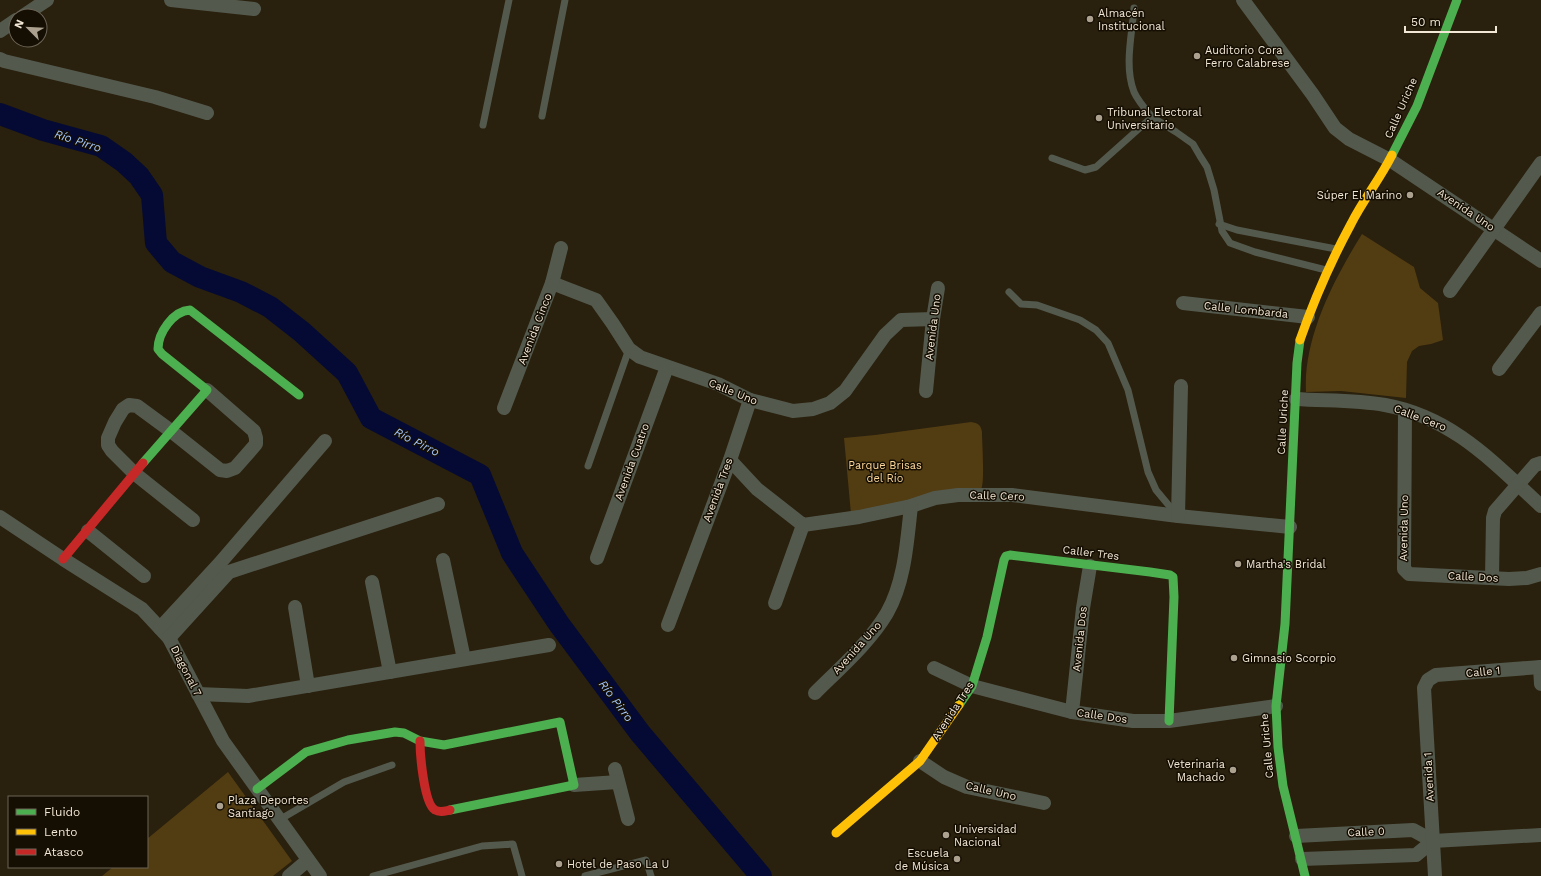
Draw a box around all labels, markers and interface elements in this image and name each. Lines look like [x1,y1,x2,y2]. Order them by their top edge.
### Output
place label: Almacén Institucional [1098,7,1165,33]
north arrow [8,8,48,48]
scale bar [1405,8,1496,34]
marker: Almacén Institucional [1085,14,1095,24]
text: 50 m [1411,15,1441,29]
text: N [12,18,27,31]
place label: Auditorio Cora Ferro Calabrese [1205,44,1290,70]
marker: Auditorio Cora Ferro Calabrese [1192,51,1202,61]
street label: Calle Uriche [1382,76,1420,140]
place label: Tribunal Electoral Universitario [1107,106,1202,132]
marker: Tribunal Electoral Universitario [1094,113,1104,123]
water label: Río Pirro [53,127,103,155]
street label: Avenida Uno [1435,186,1497,234]
place label: Súper El Marino [1317,189,1402,202]
marker: Súper El Marino [1405,190,1415,200]
street label: Avenida Cinco [515,291,555,367]
street label: Avenida Uno [922,293,944,361]
street label: Calle Lombarda [1203,299,1289,321]
street label: Calle Uno [707,376,759,408]
street label: Calle Uriche [1275,389,1291,455]
street label: Calle Cero [1392,402,1448,434]
street label: Avenida Cuatro [612,422,652,502]
water label: Río Pirro [392,425,442,459]
street label: Avenida Tres [700,456,736,524]
park label: Parque Brisas del Río [848,459,922,485]
street label: Calle Cero [969,489,1025,503]
street label: Avenida Uno [1397,495,1411,561]
street label: Caller Tres [1062,543,1120,563]
place label: Martha's Bridal [1246,558,1327,571]
marker: Martha's Bridal [1233,559,1243,569]
street label: Calle Dos [1447,569,1499,585]
street label: Avenida Dos [1070,605,1090,672]
street label: Avenida Uno [830,619,884,677]
street label: Diagonal 7 [168,644,204,698]
place label: Gimnasio Scorpio [1242,652,1336,665]
marker: Gimnasio Scorpio [1229,653,1239,663]
street label: Calle 1 [1465,664,1501,680]
water label: Río Pirro [596,677,636,725]
street label: Avenida Tres [929,679,977,743]
street label: Calle Dos [1076,706,1128,726]
street label: Calle Uriche [1258,713,1276,779]
street label: Avenida 1 [1421,752,1437,802]
place label: Veterinaria Machado [1167,758,1225,784]
marker: Veterinaria Machado [1228,765,1238,775]
street label: Calle Uno [964,779,1018,803]
place label: Plaza Deportes Santiago [228,794,309,820]
legend [8,796,148,868]
marker: Plaza Deportes Santiago [215,801,225,811]
text: Fluido [44,805,80,819]
place label: Universidad Nacional [954,823,1017,849]
text: Lento [44,825,78,839]
street label: Calle 0 [1347,825,1385,839]
marker: Universidad Nacional [941,830,951,840]
text: Atasco [44,845,84,859]
place label: Escuela de Música [895,847,949,873]
marker: Escuela de Música [952,854,962,864]
place label: Hotel de Paso La U [567,858,669,871]
marker: Hotel de Paso La U [554,859,564,869]

